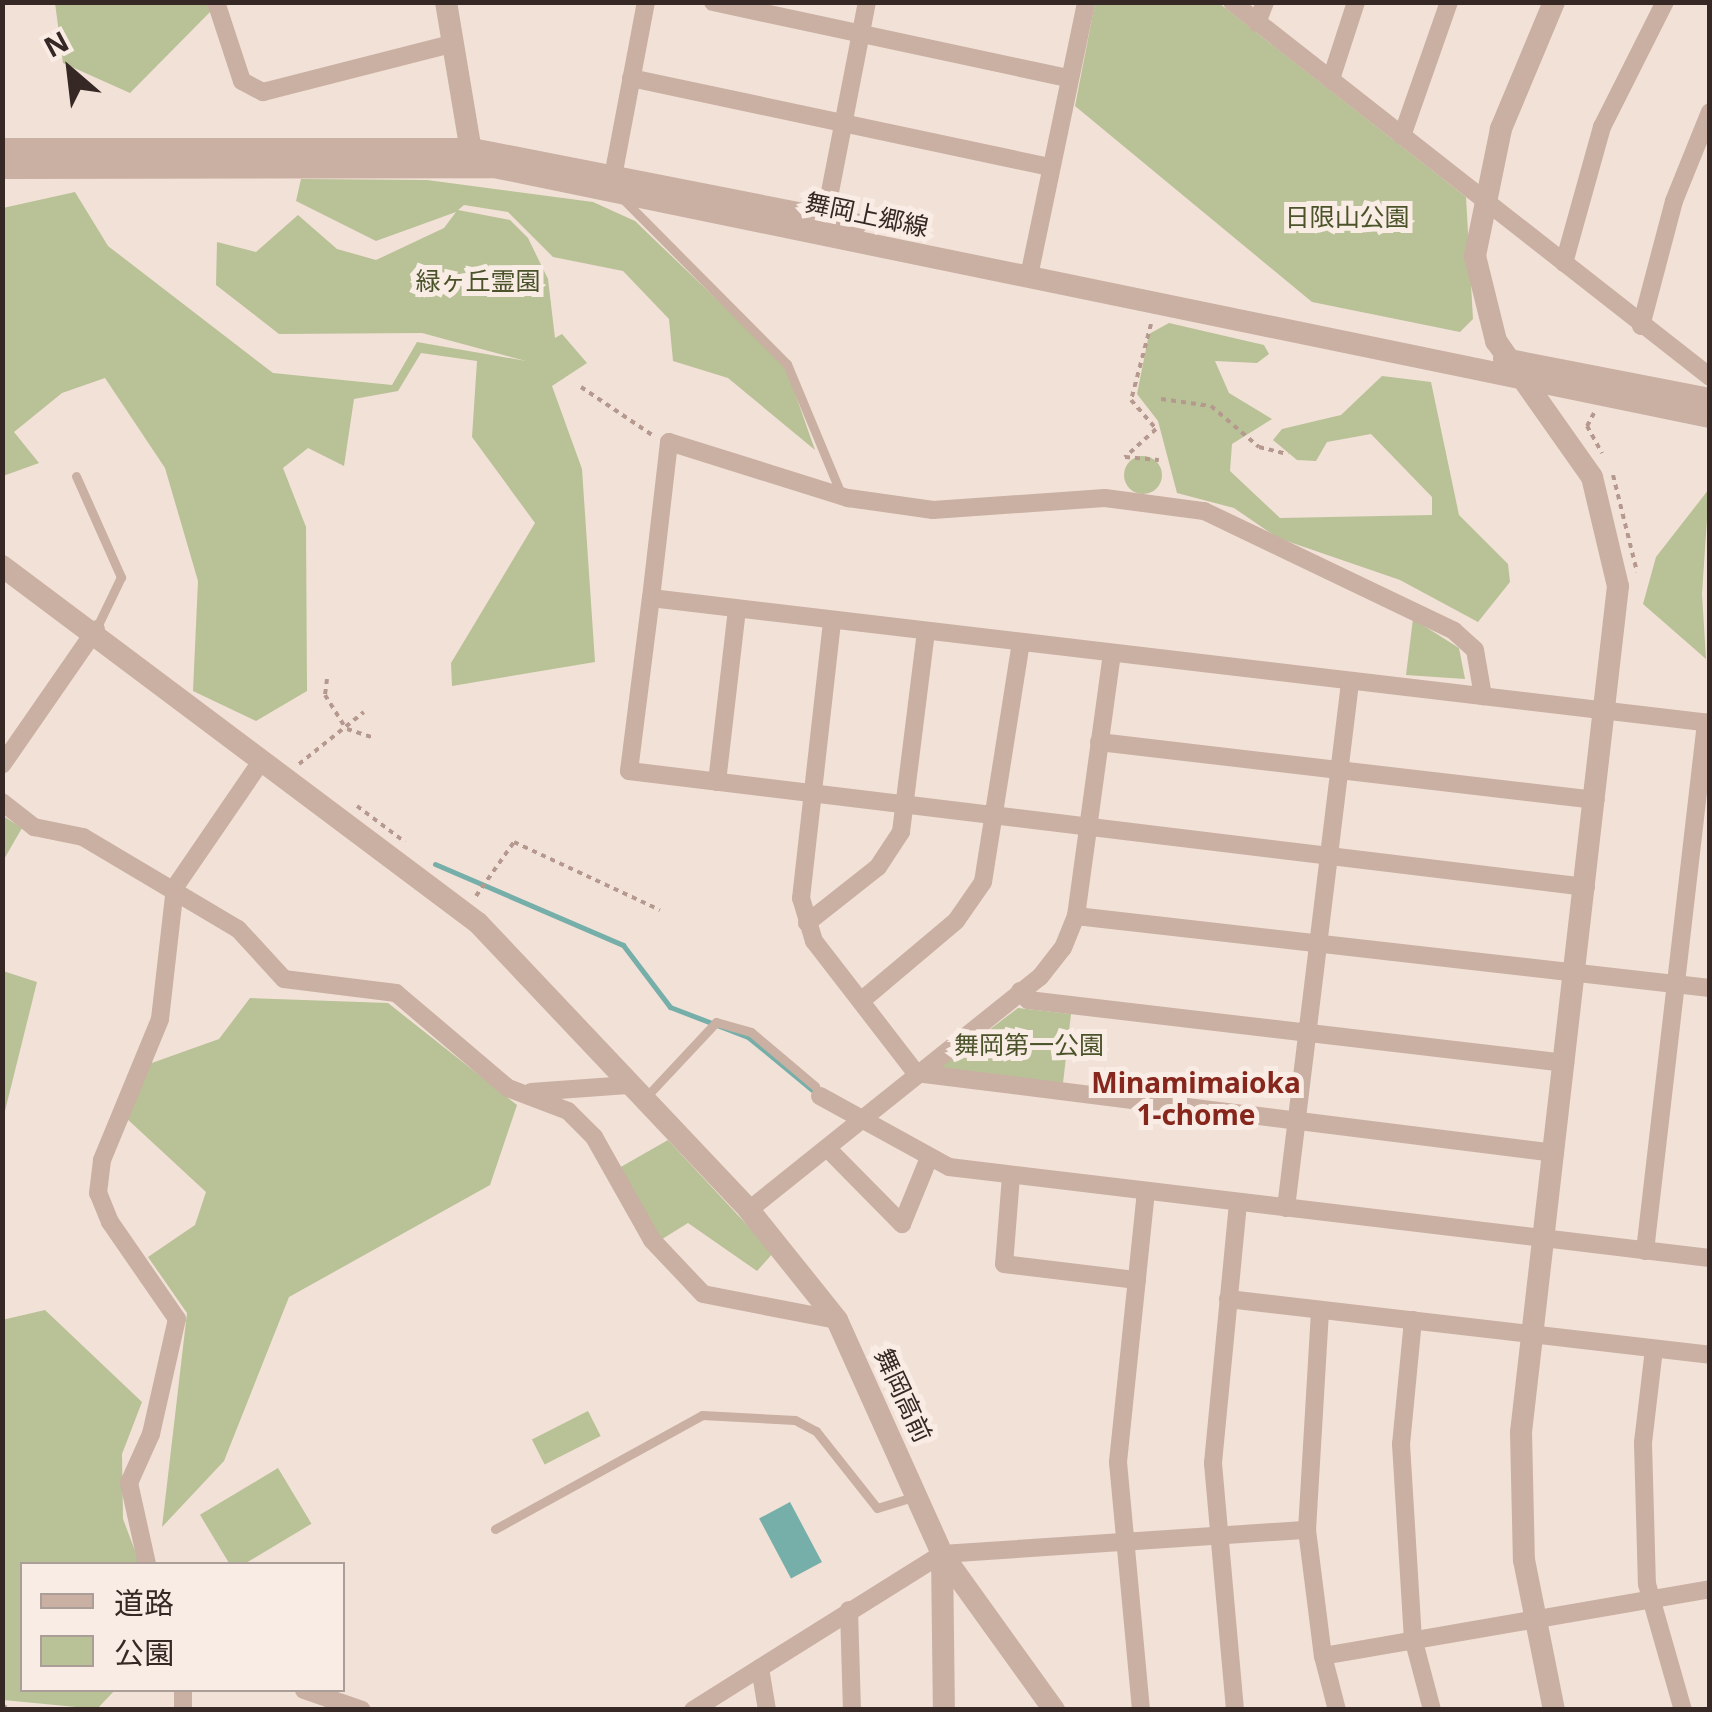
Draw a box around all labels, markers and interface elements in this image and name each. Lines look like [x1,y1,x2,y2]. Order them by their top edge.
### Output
north arrow [20,20,120,120]
text: N [37,21,75,66]
street label: 舞岡上郷線 [803,186,931,242]
park label: 日限山公園 [1285,201,1409,231]
park label: 緑ヶ丘霊園 [416,265,540,295]
park label: 舞岡第一公園 [954,1029,1104,1059]
district label: Minamimaioka 1-chome [1091,1065,1301,1131]
street label: 舞岡高前 [869,1343,939,1447]
legend [20,1562,345,1692]
text: 道路 [114,1582,174,1623]
text: 公園 [114,1632,174,1673]

